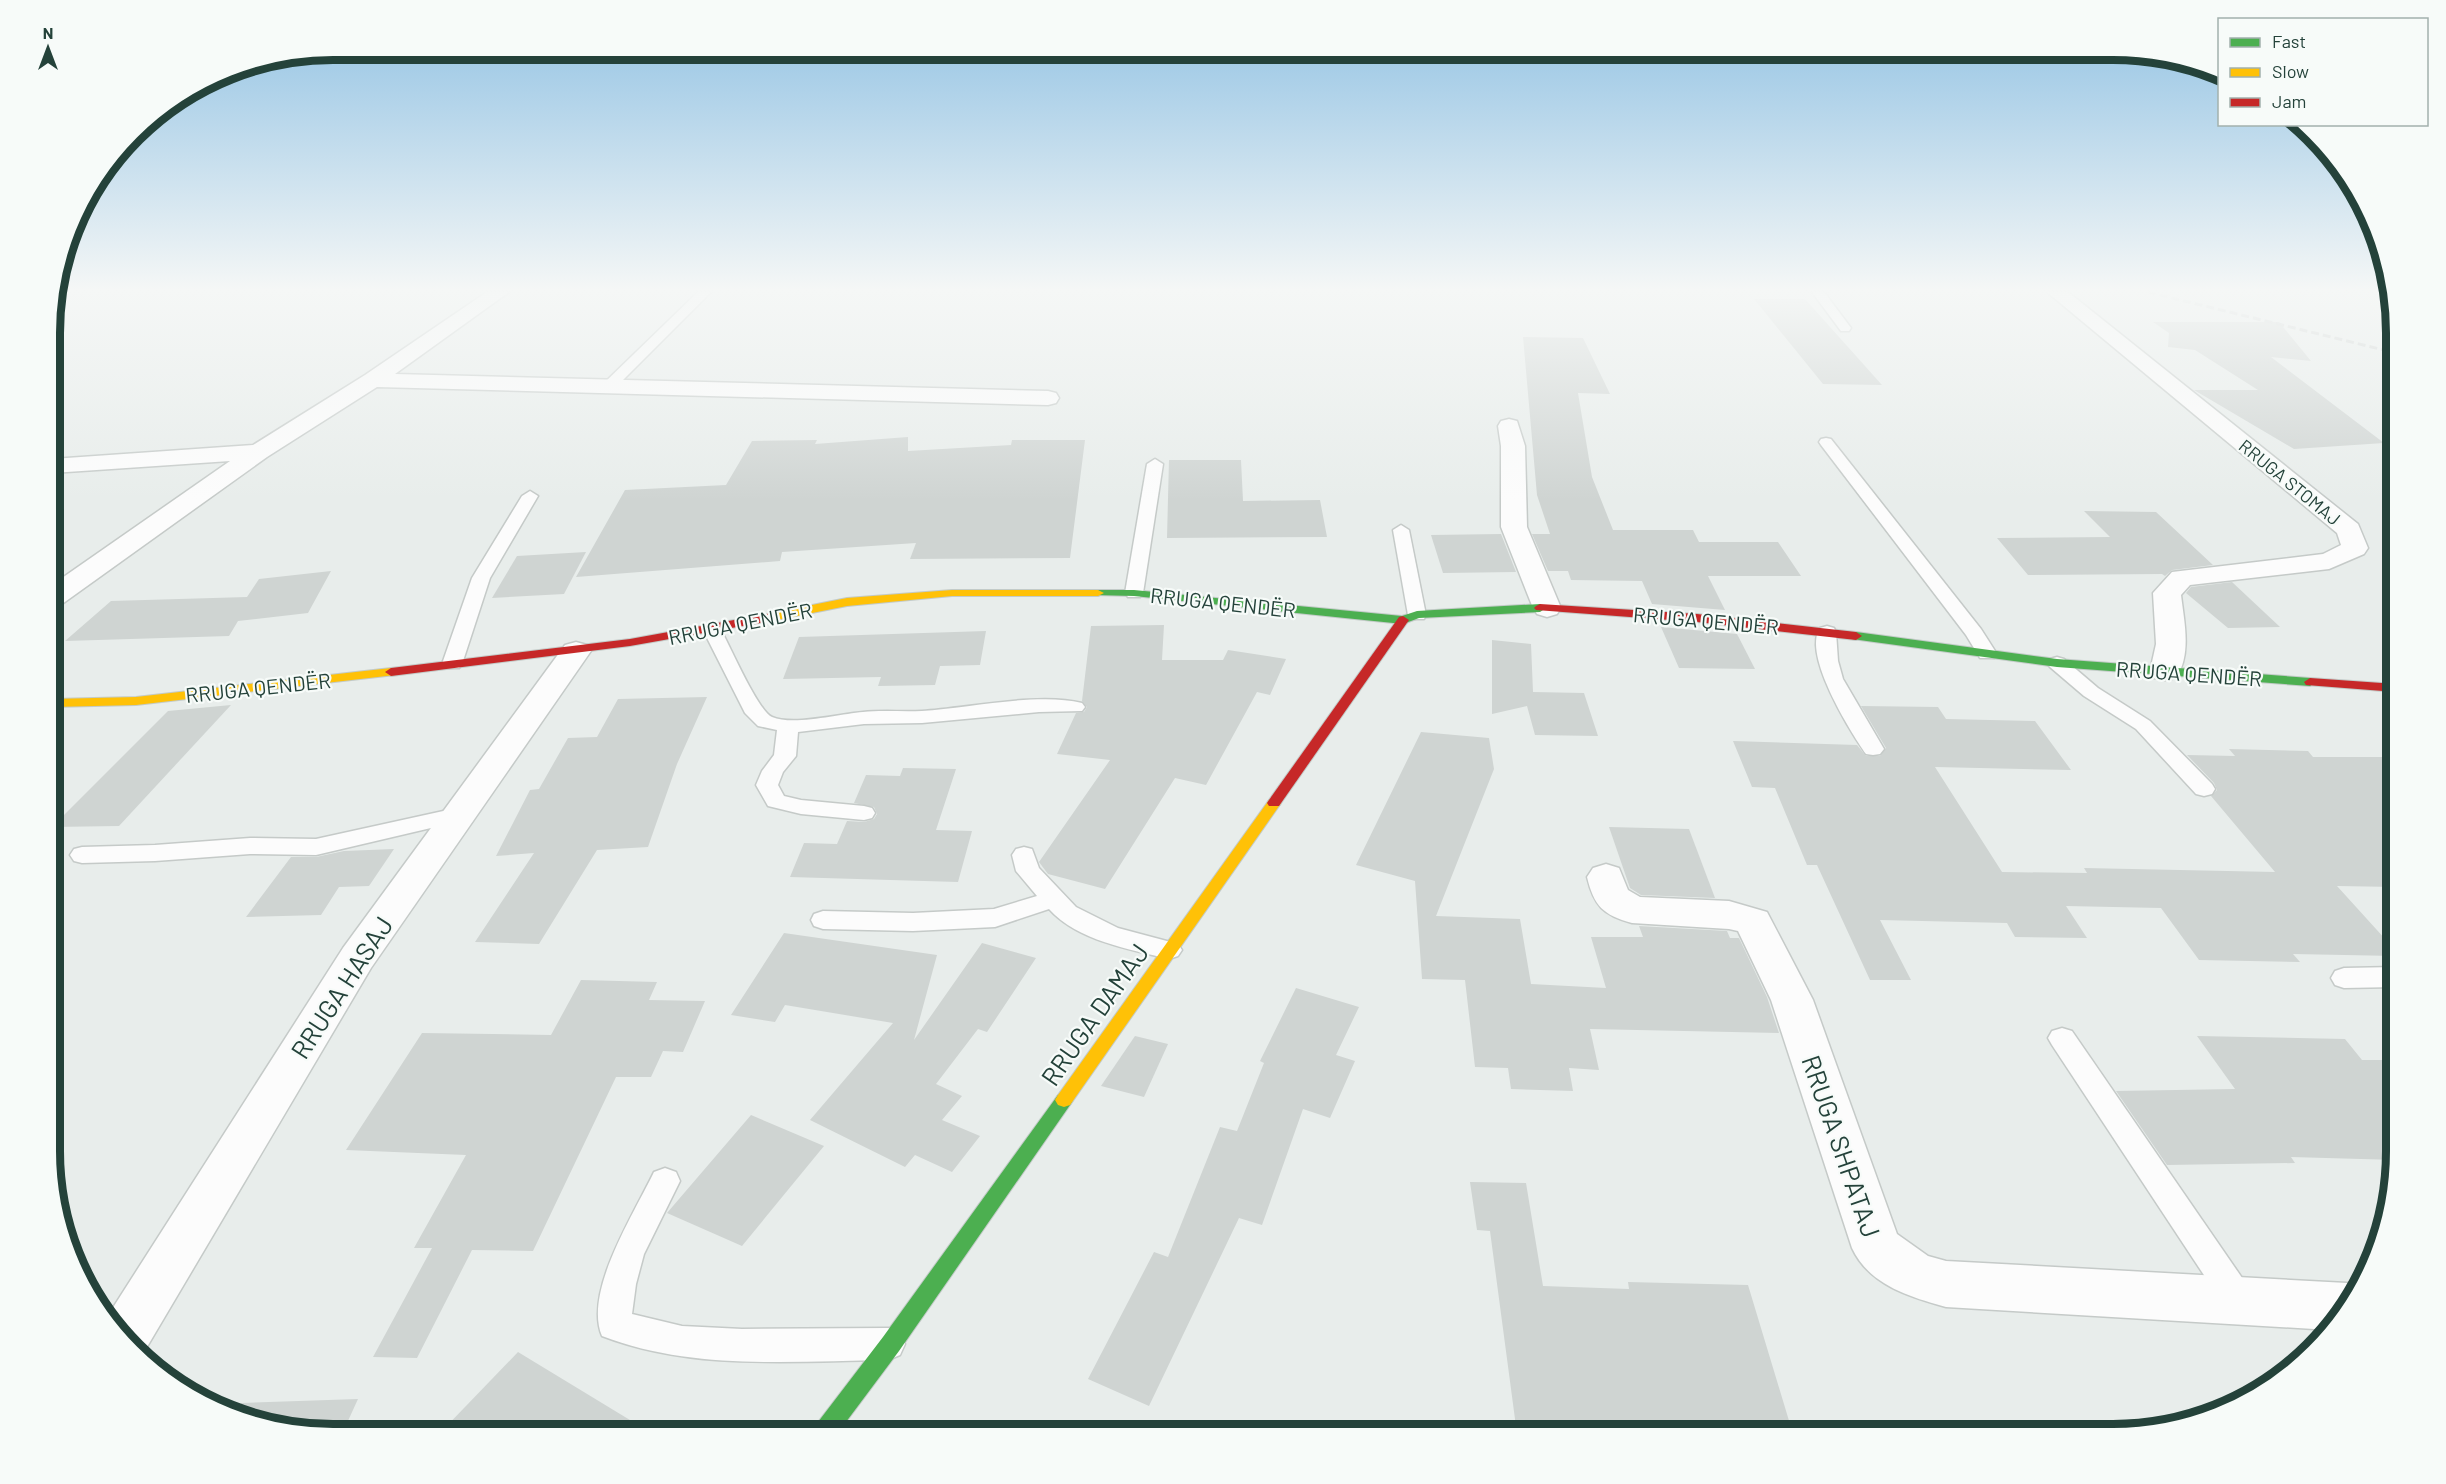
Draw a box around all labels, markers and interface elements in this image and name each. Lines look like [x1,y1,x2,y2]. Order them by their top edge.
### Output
north arrow [18,18,78,78]
legend [2218,18,2428,126]
text: N [43,23,53,42]
text: Fast [2272,30,2306,52]
text: Slow [2272,60,2309,82]
text: Jam [2272,90,2306,112]
street label: RRUGA STOMAJ [2235,434,2345,530]
street label: RRUGA QENDËR [1149,582,1297,622]
street label: RRUGA QENDËR [666,597,814,649]
street label: RRUGA QENDËR [1632,601,1780,639]
street label: RRUGA QENDËR [2115,655,2263,691]
street label: RRUGA QENDËR [184,667,332,707]
street label: RRUGA HASAJ [283,910,399,1064]
street label: RRUGA DAMAJ [1034,937,1154,1091]
street label: RRUGA SHPATAJ [1796,1051,1888,1241]

